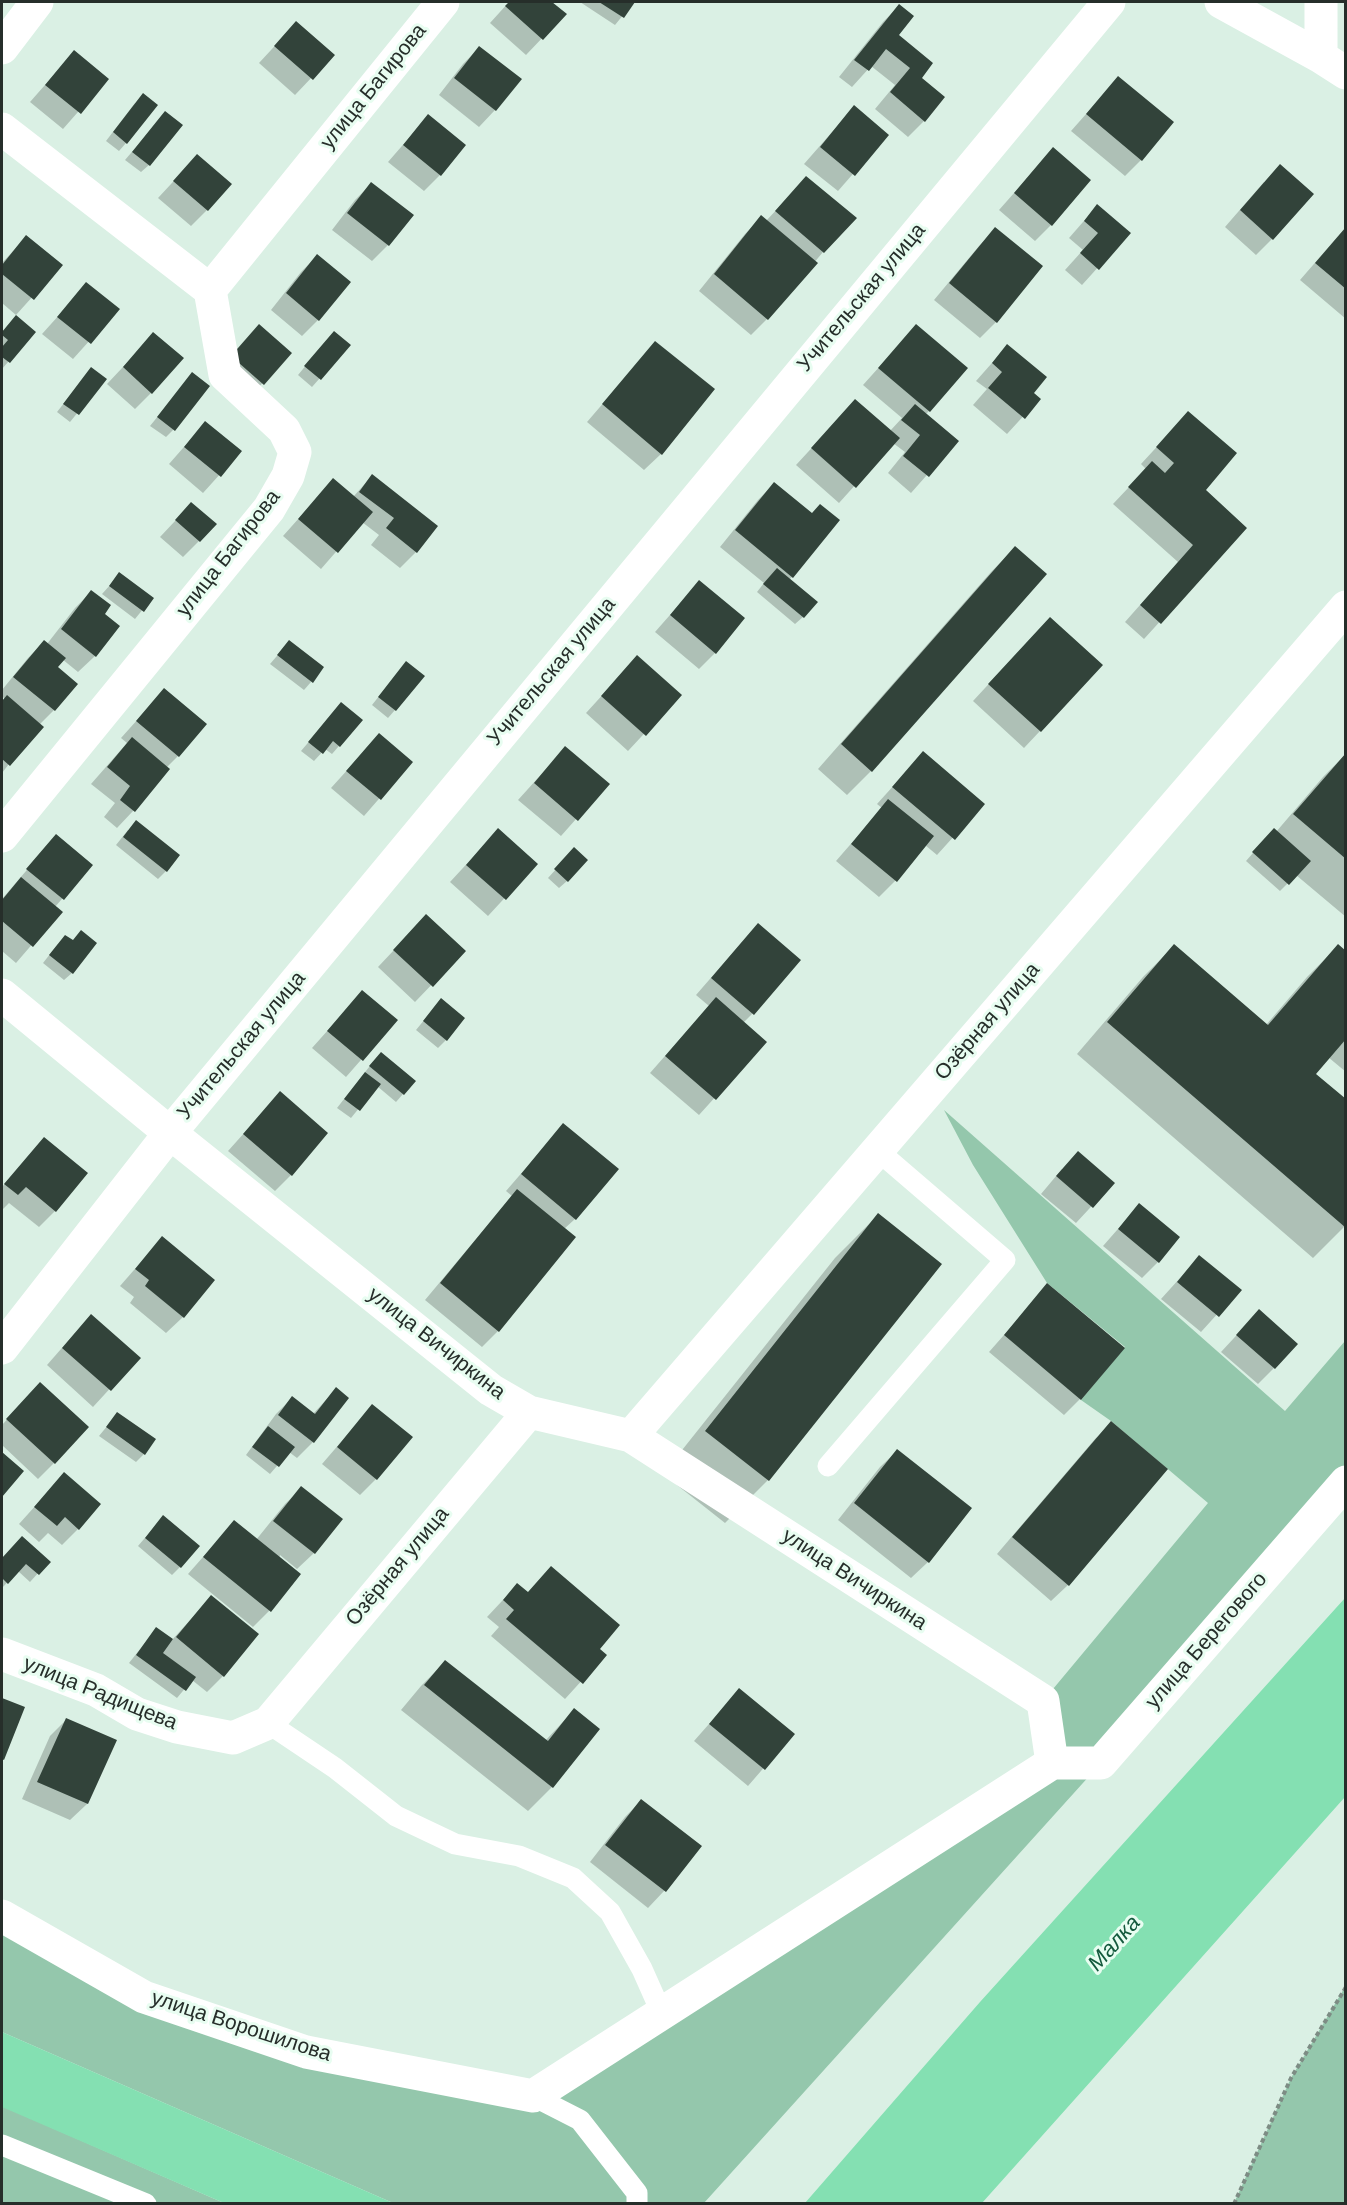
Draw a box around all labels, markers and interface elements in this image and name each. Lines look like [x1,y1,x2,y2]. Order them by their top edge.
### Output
street label: улица Багирова [316,19,432,155]
street label: Учительская улица [793,219,931,377]
street label: улица Багирова [172,486,286,622]
street label: Учительская улица [483,593,621,751]
street label: Озёрная улица [930,958,1046,1086]
street label: Учительская улица [173,967,311,1125]
street label: улица Вичиркина [362,1282,510,1406]
street label: Озёрная улица [341,1502,455,1632]
street label: улица Вичиркина [777,1524,931,1636]
street label: улица Берегового [1141,1568,1273,1714]
street label: улица Радищева [19,1652,181,1736]
water label: Малка [1083,1911,1147,1977]
street label: улица Ворошилова [148,1986,334,2068]

